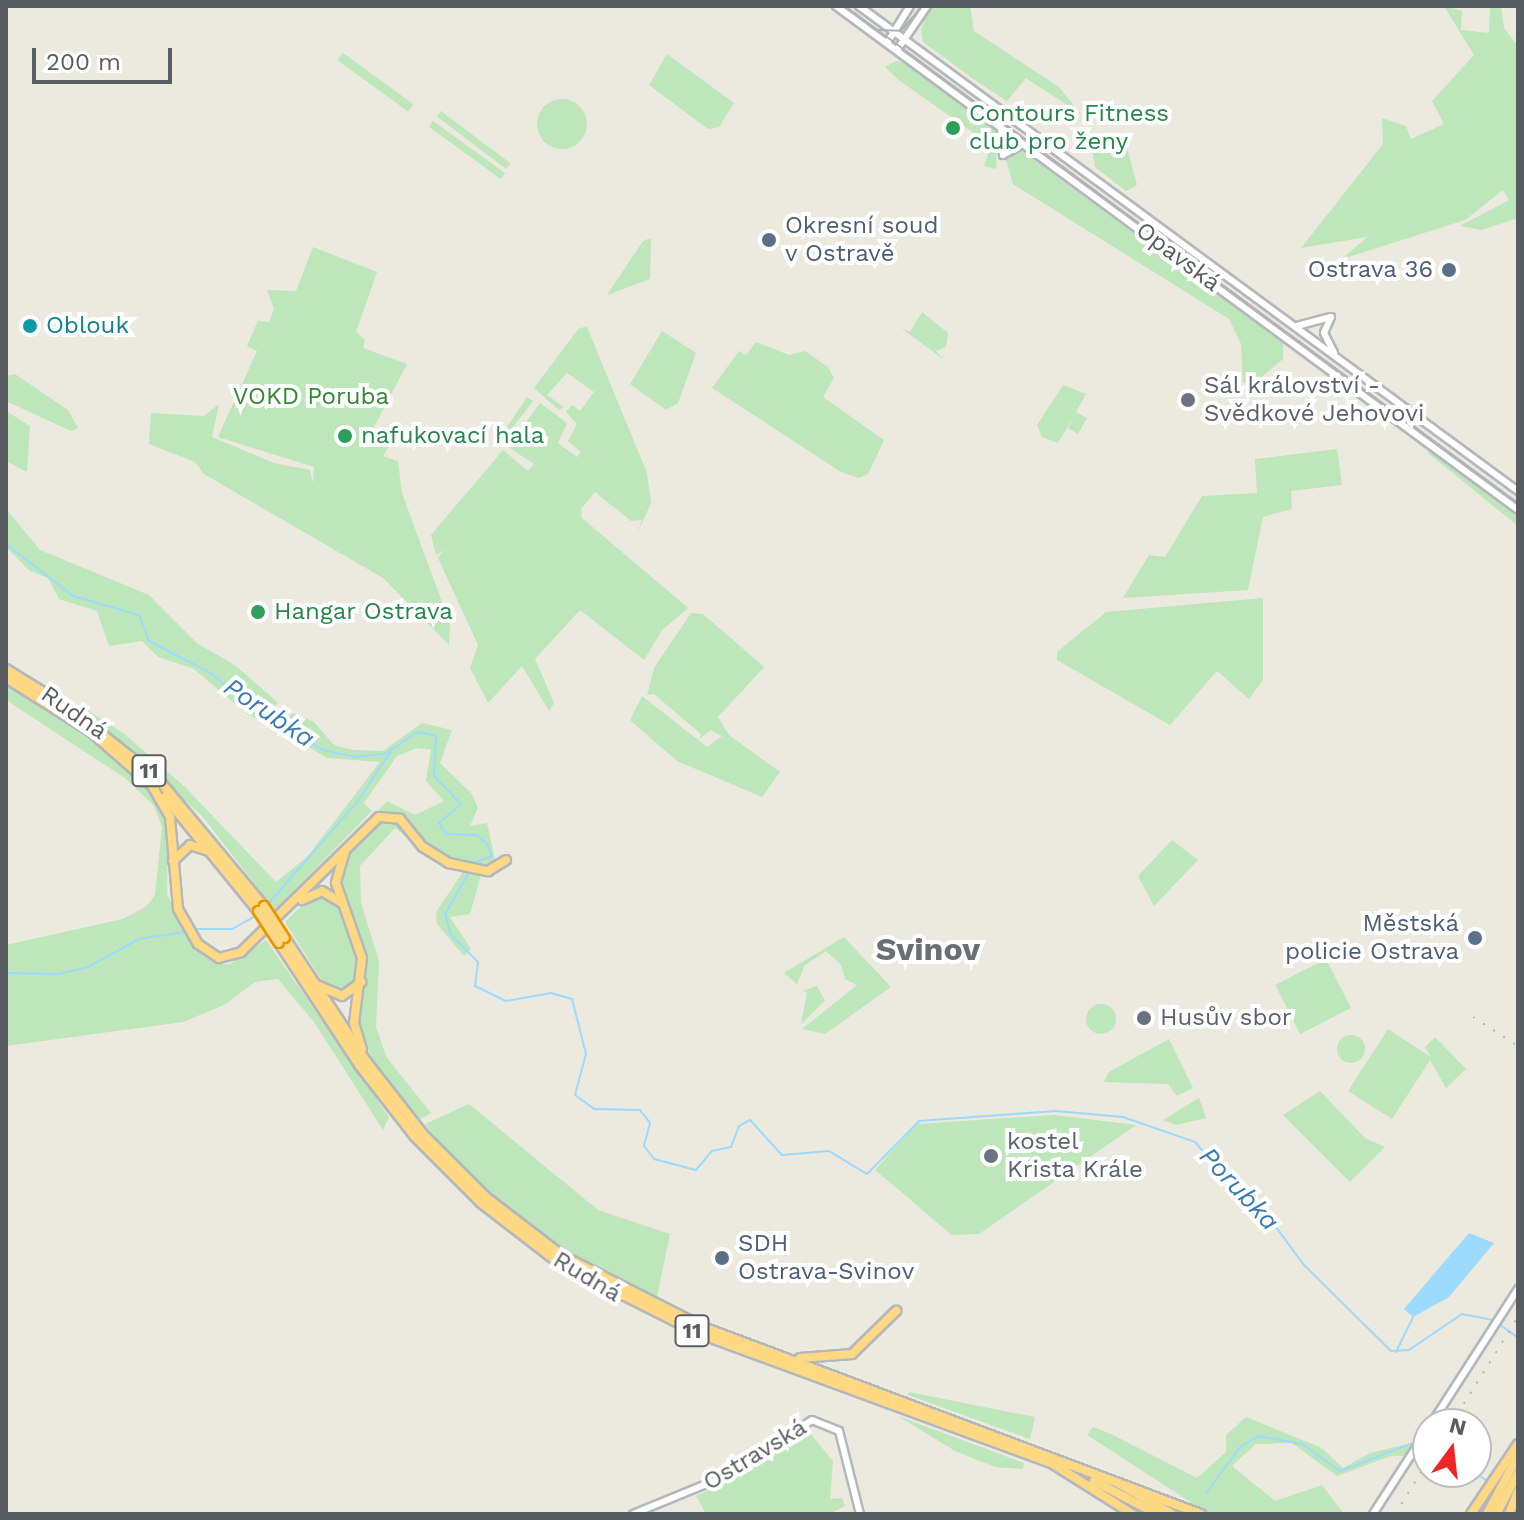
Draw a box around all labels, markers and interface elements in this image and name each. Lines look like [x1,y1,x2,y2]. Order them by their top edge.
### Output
scale bar [36,32,176,82]
text: 200 m [46,48,121,76]
place label: Contours Fitness club pro ženy [969,100,1169,156]
marker: Contours Fitness club pro ženy [944,119,962,137]
place label: Okresní soud v Ostravě [785,212,939,268]
street label: Opavská [1130,216,1226,298]
marker: Okresní soud v Ostravě [760,231,778,249]
place label: Ostrava 36 [1307,256,1433,284]
marker: Ostrava 36 [1440,261,1458,279]
place label: Oblouk [46,312,129,340]
marker: Oblouk [21,317,39,335]
place label: Sál království - Svědkové Jehovovi [1204,372,1425,428]
park label: VOKD Poruba [233,383,389,411]
marker: Sál království - Svědkové Jehovovi [1179,391,1197,409]
place label: nafukovací hala [361,422,544,450]
marker: nafukovací hala [336,427,354,445]
place label: Hangar Ostrava [274,598,453,626]
marker: Hangar Ostrava [249,603,267,621]
water label: Porubka [218,671,320,755]
street label: Rudná [35,680,113,746]
road number: 11 [131,753,167,789]
place label: Městská policie Ostrava [1285,910,1459,966]
marker: Městská policie Ostrava [1466,929,1484,947]
district label: Svinov [876,930,980,968]
place label: Husův sbor [1160,1004,1292,1032]
marker: Husův sbor [1135,1009,1153,1027]
place label: kostel Krista Krále [1007,1128,1143,1184]
water label: Porubka [1193,1141,1285,1237]
marker: kostel Krista Krále [982,1147,1000,1165]
place label: SDH Ostrava-Svinov [738,1230,914,1286]
street label: Rudná [548,1246,626,1308]
marker: SDH Ostrava-Svinov [713,1249,731,1267]
road number: 11 [674,1313,710,1349]
north arrow [1412,1408,1492,1488]
text: N [1447,1412,1469,1440]
street label: Ostravská [698,1413,812,1497]

